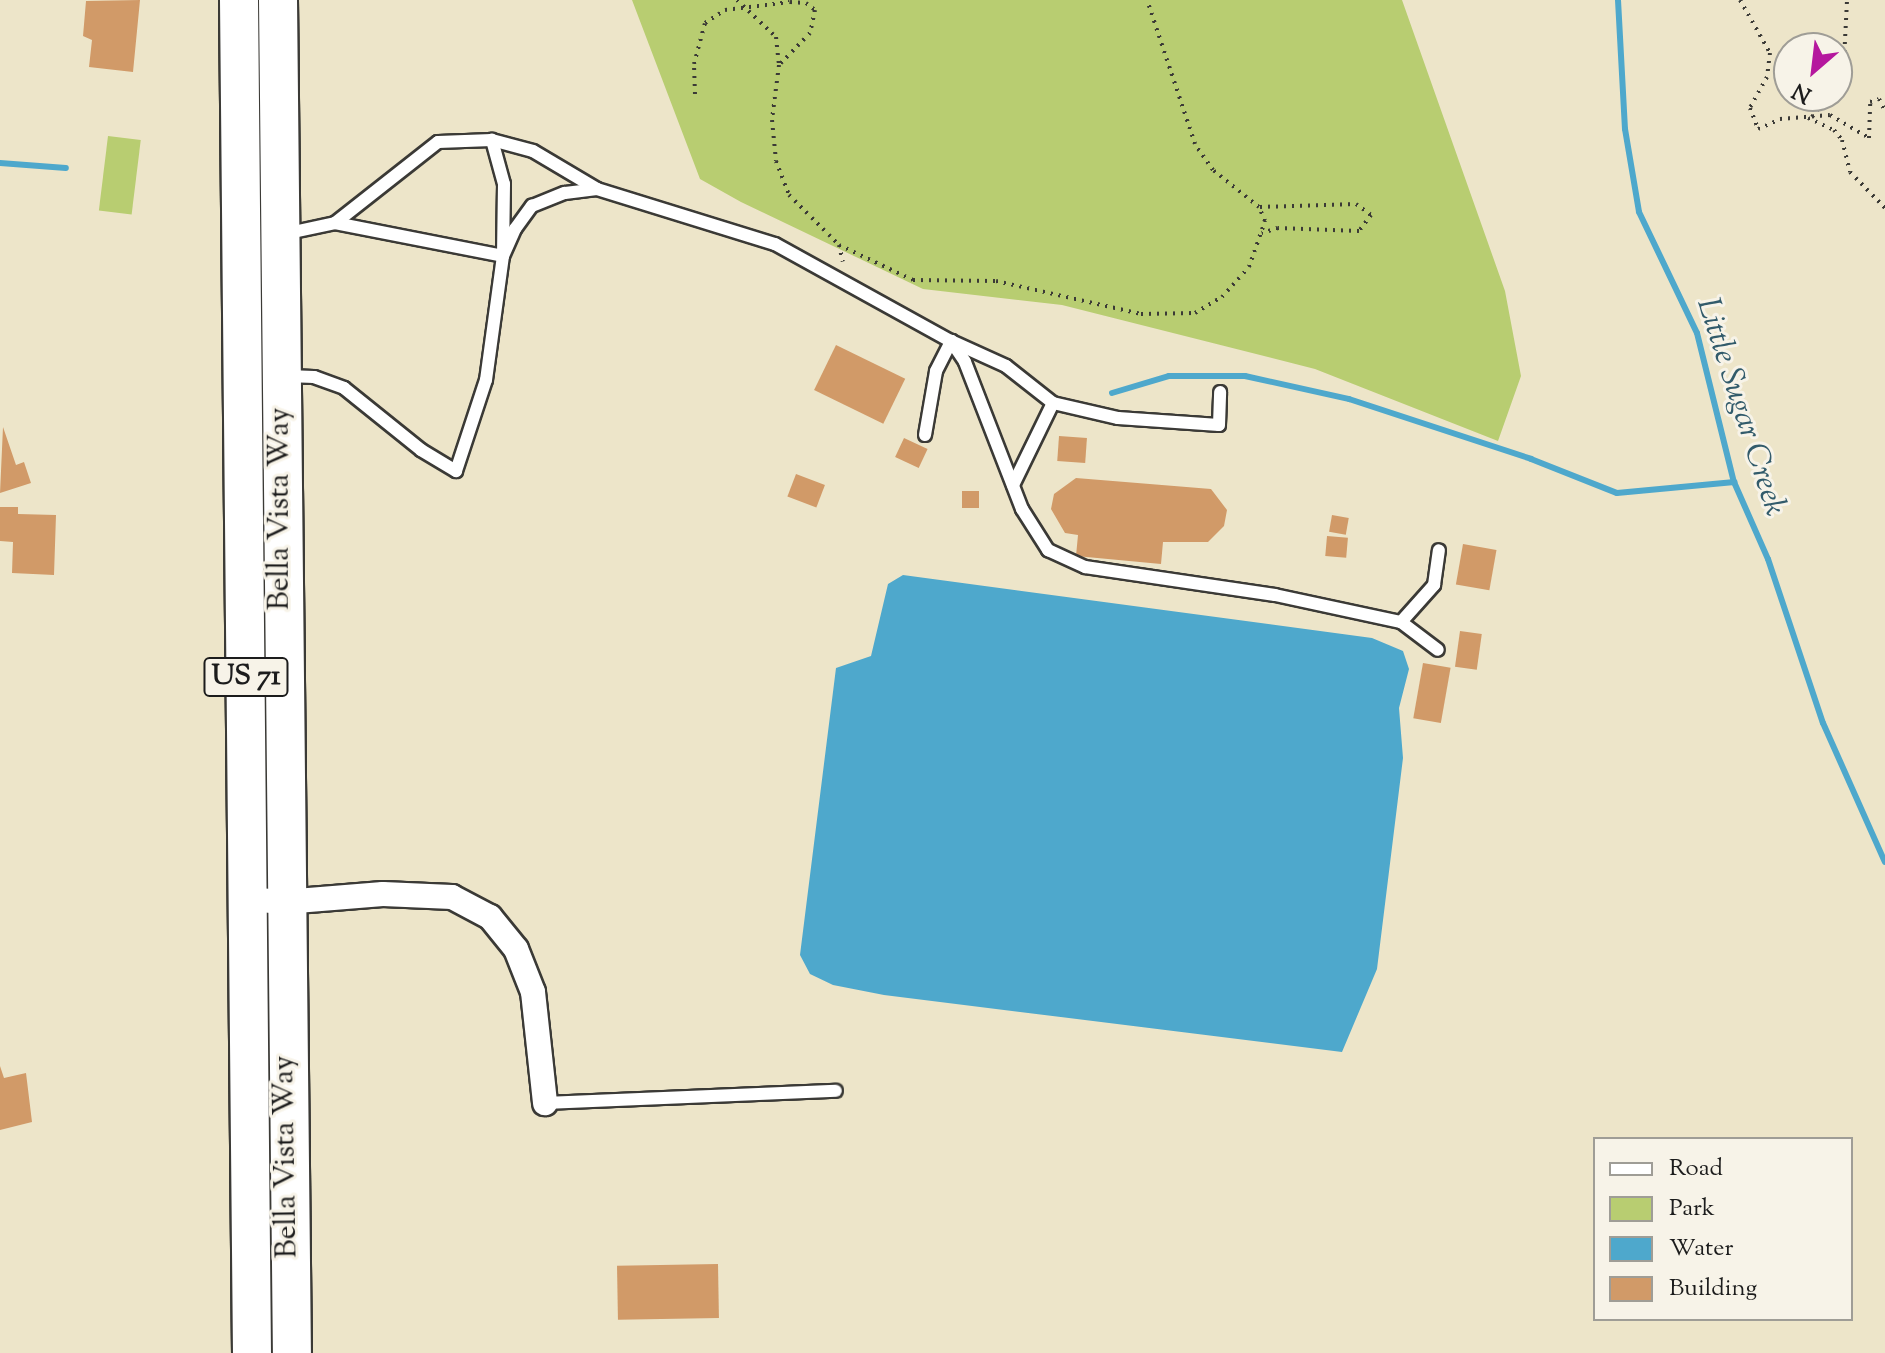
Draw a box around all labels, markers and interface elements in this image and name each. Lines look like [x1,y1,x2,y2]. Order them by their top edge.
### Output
north arrow [1773,32,1853,112]
text: N [1787,73,1818,110]
water label: Little Sugar Creek [1687,293,1793,521]
street label: Bella Vista Way [263,408,299,610]
road number: US 71 [202,653,290,701]
street label: Bella Vista Way [267,1055,307,1259]
legend [1593,1137,1853,1321]
text: Road [1669,1152,1723,1186]
text: Park [1669,1192,1715,1226]
text: Water [1669,1232,1733,1266]
text: Building [1669,1272,1757,1306]

